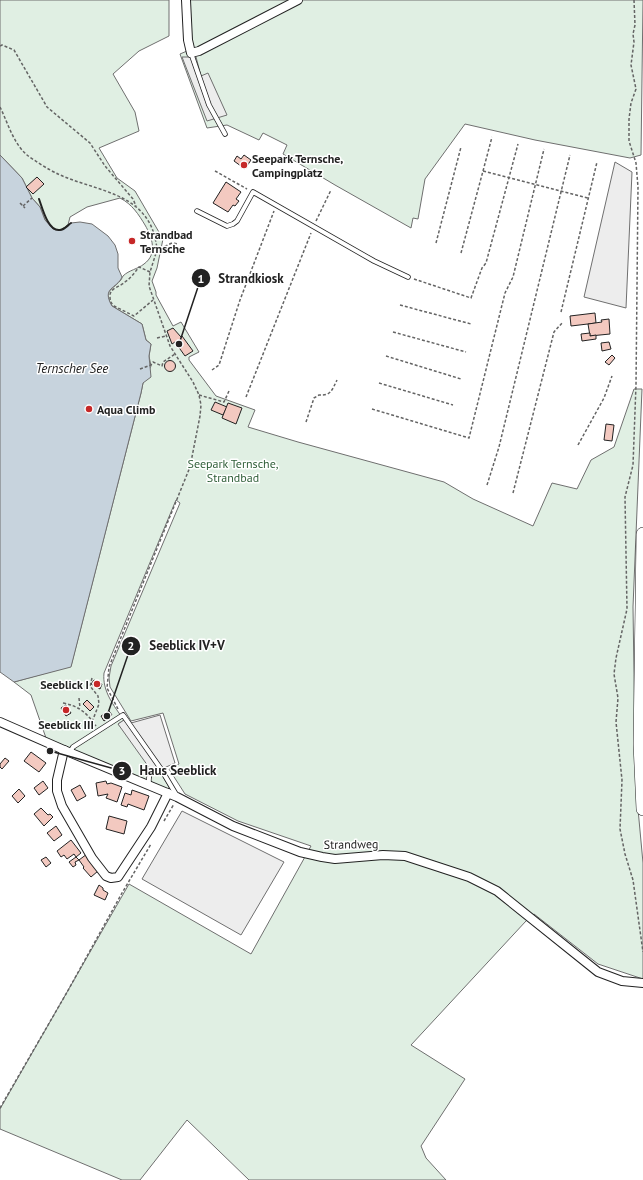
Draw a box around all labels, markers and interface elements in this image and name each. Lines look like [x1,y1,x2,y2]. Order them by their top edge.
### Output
place label: Seepark Ternsche, Campingplatz [252,151,343,180]
marker: Seepark Ternsche, Campingplatz [239,160,249,170]
place label: Strandbad Ternsche [140,227,193,256]
marker: Strandbad Ternsche [127,236,137,246]
callout: Strandkiosk [191,266,292,291]
text: Strandkiosk [218,270,284,287]
text: 1 [198,271,204,286]
water label: Ternscher See [36,360,108,377]
place label: Aqua Climb [97,402,156,417]
marker: Aqua Climb [84,404,94,414]
park label: Seepark Ternsche, Strandbad [188,456,279,485]
callout: Seeblick IV+V [121,633,233,658]
text: Seeblick IV+V [149,637,225,654]
text: 2 [128,638,134,653]
place label: Seeblick I [40,677,89,692]
marker: Seeblick I [92,679,102,689]
marker: Seeblick III [61,705,71,715]
place label: Seeblick III [38,717,94,732]
callout: Haus Seeblick [112,758,225,783]
text: Haus Seeblick [139,762,217,779]
text: 3 [119,763,125,778]
street label: Strandweg [324,836,378,852]

